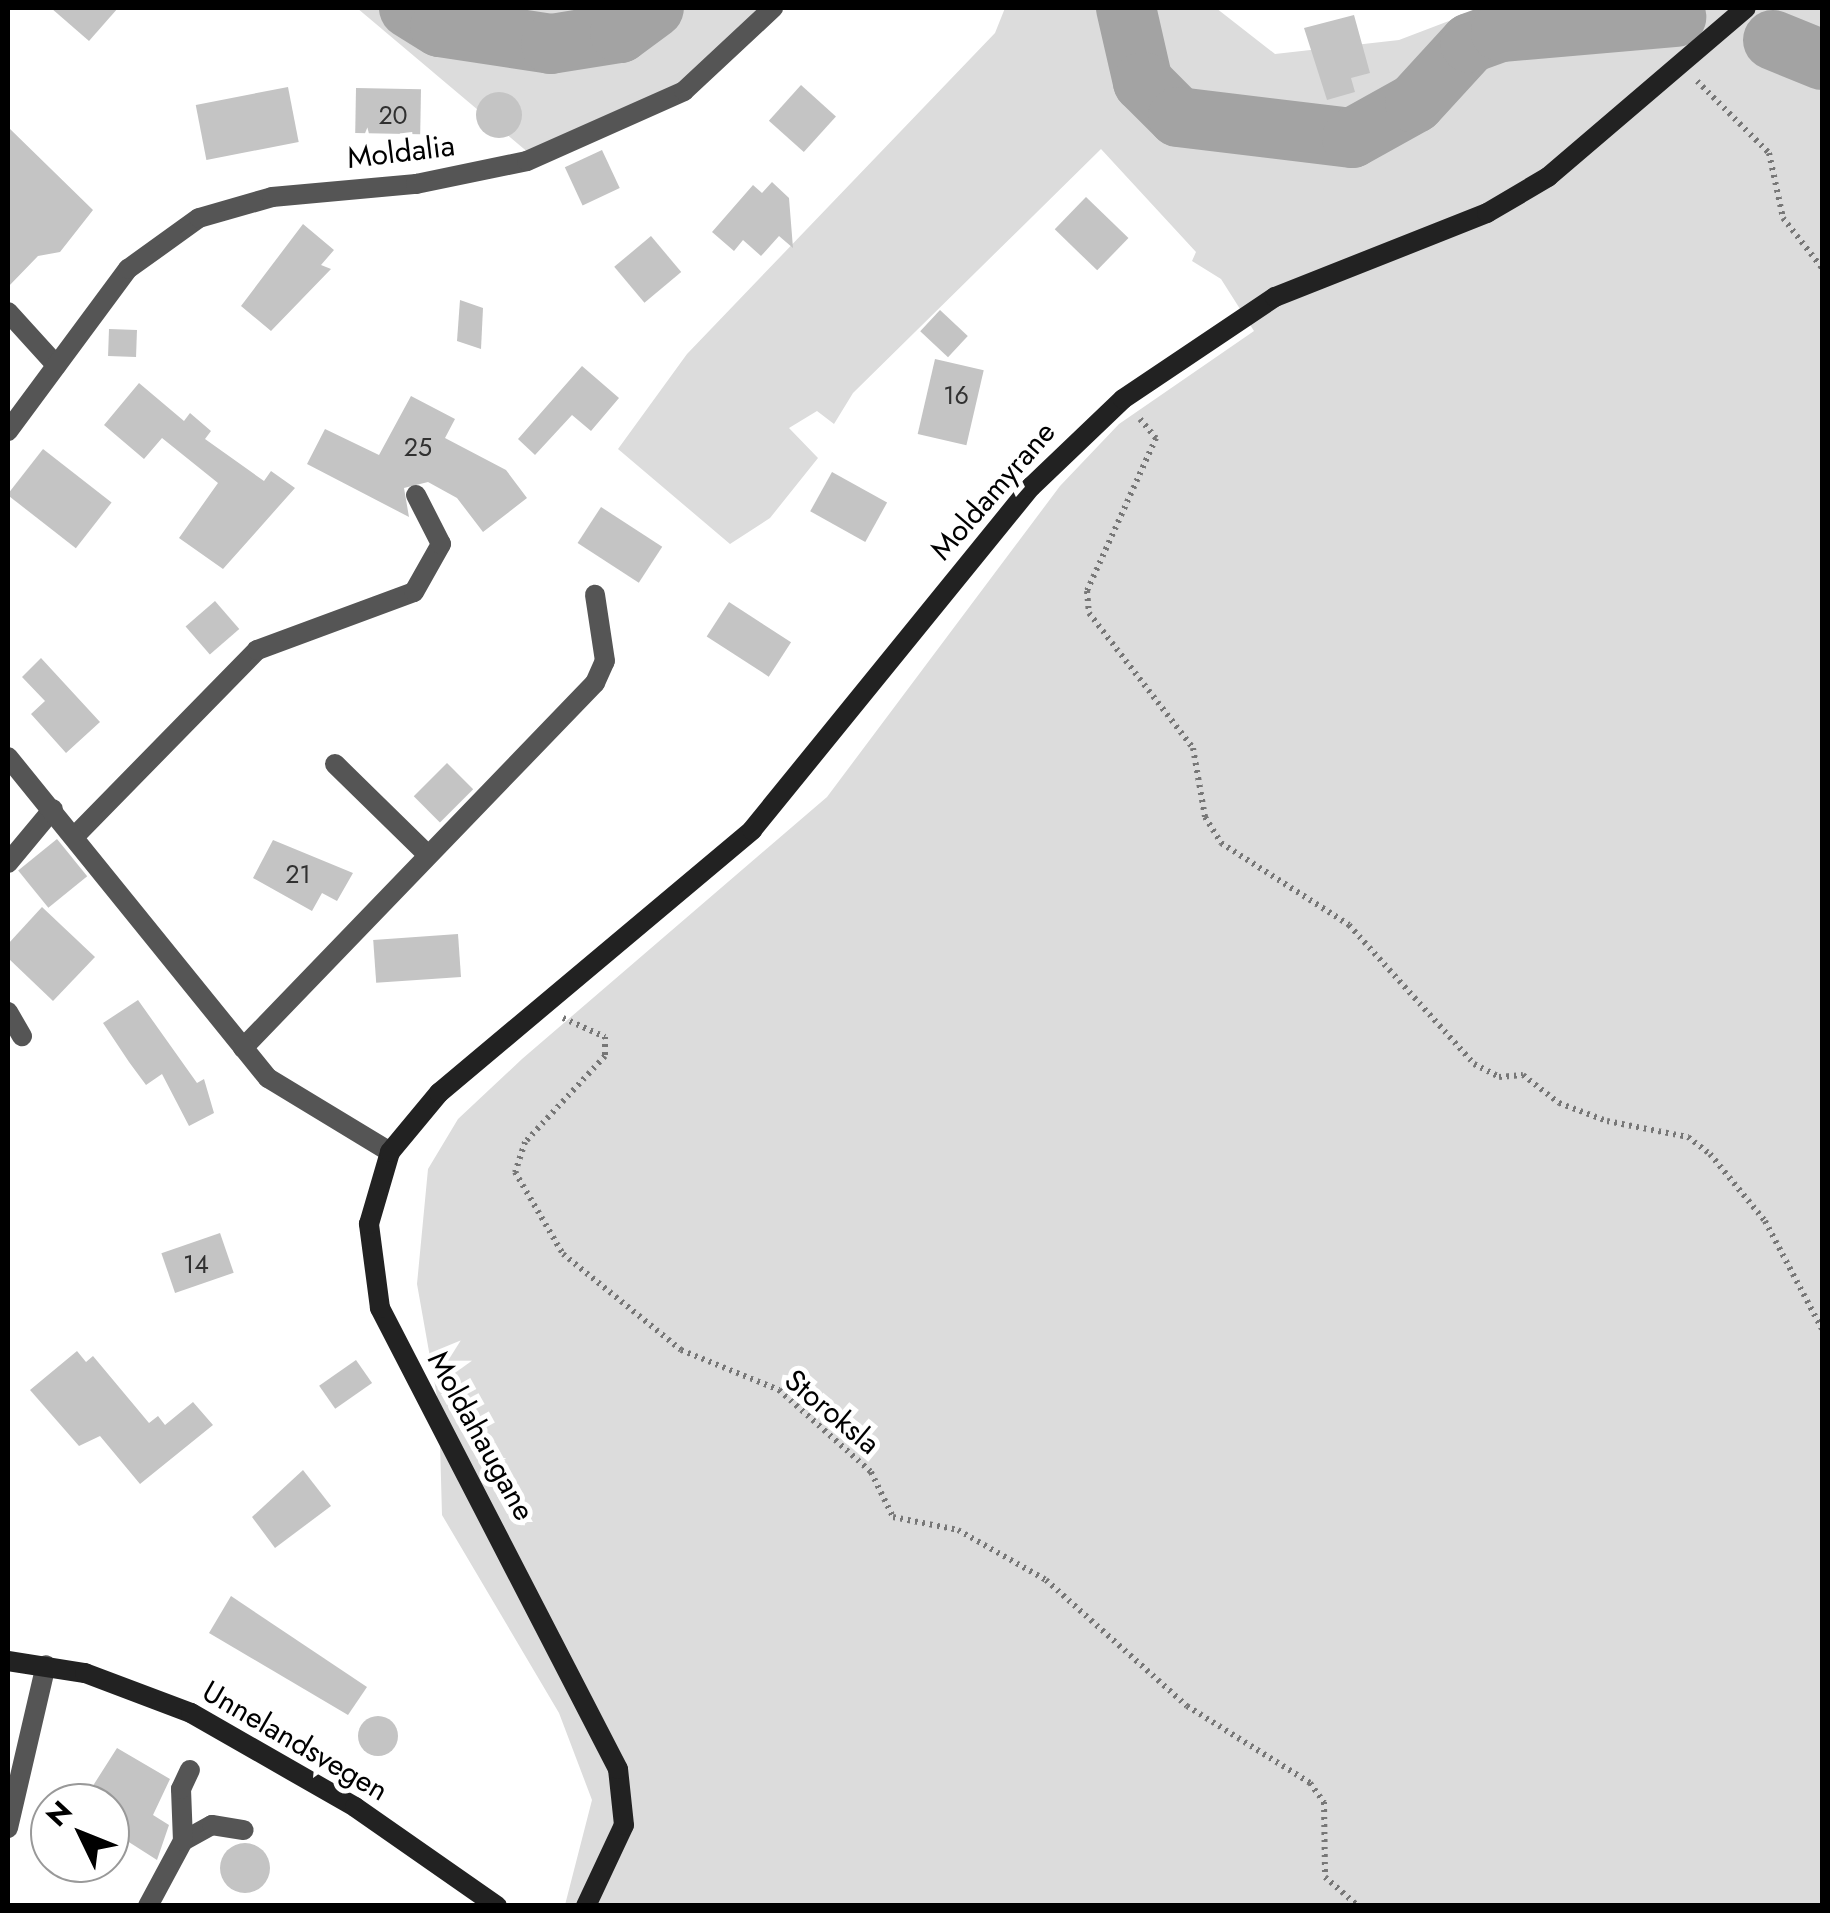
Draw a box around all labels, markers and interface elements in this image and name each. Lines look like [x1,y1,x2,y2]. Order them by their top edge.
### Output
house number: 20 [378,100,408,130]
street label: Moldalia [345,128,457,176]
house number: 16 [943,380,969,410]
street label: Moldamyrane [923,414,1063,568]
house number: 25 [404,432,432,462]
house number: 21 [285,859,311,889]
house number: 14 [183,1249,209,1279]
street label: Moldahaugane [420,1345,542,1527]
street label: Storoksla [777,1362,887,1462]
street label: Unnelandsvegen [196,1673,394,1809]
north arrow [30,1783,130,1883]
text: N [37,1791,82,1836]

